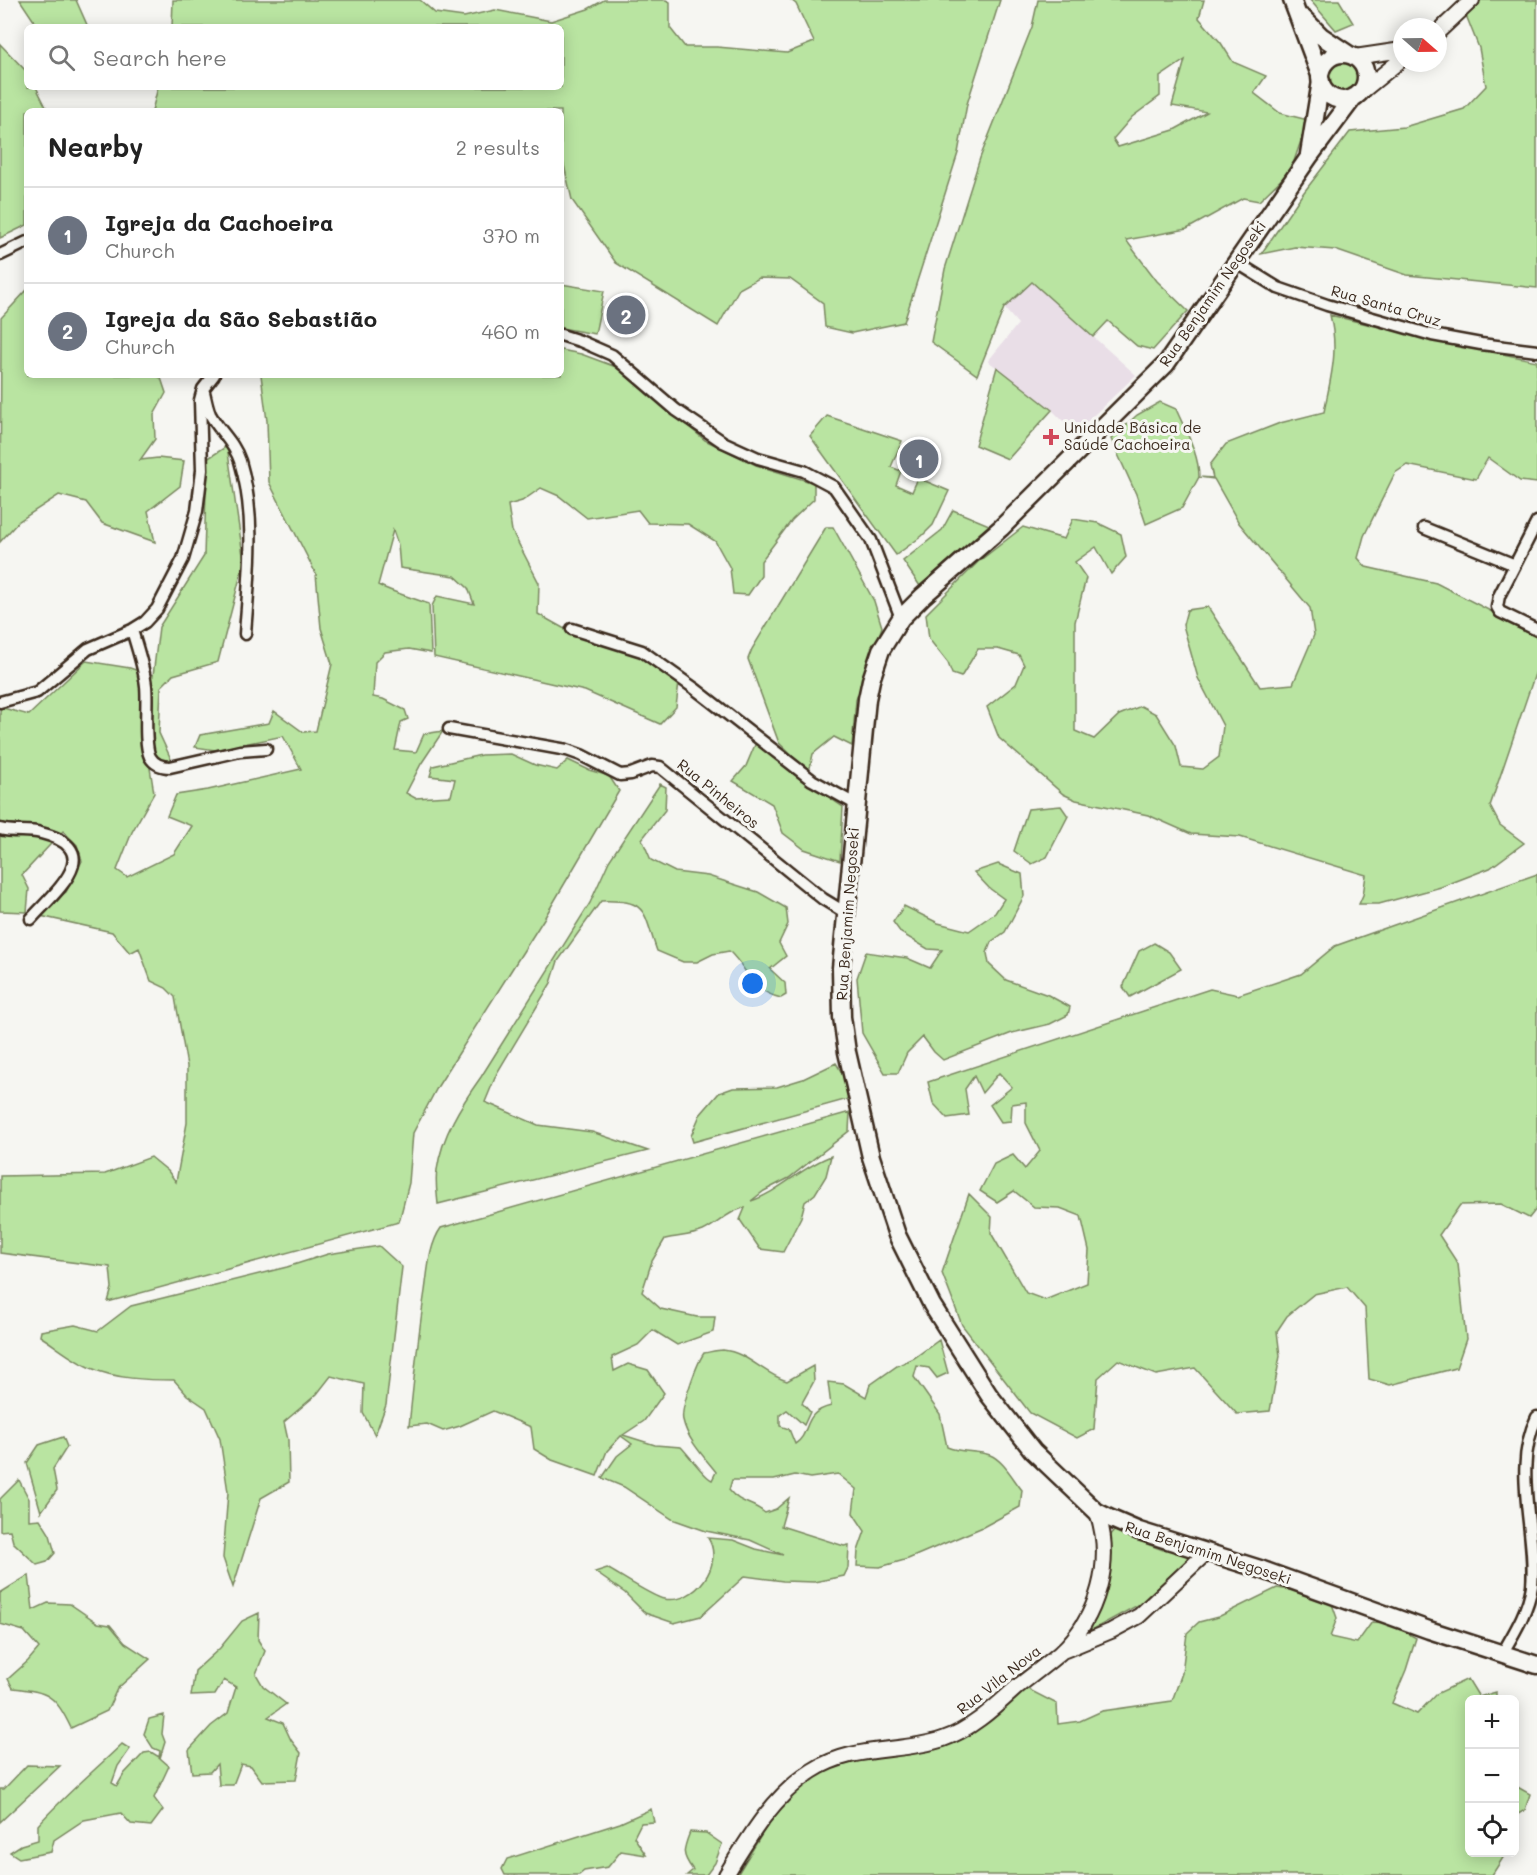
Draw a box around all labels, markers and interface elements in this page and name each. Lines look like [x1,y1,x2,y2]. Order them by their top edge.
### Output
north arrow [1393,18,1447,72]
search box [24,24,564,90]
icon: search [45,41,78,74]
text: Search here [93,43,227,72]
text: Nearby [48,130,143,164]
text: 2 results [456,134,540,160]
text: Igreja da Cachoeira [105,208,334,237]
street label: Rua Benjamim Negoseki [1154,217,1270,370]
text: 1 [63,222,72,248]
text: 370 m [482,222,540,248]
text: Church [105,237,175,263]
street label: Rua Santa Cruz [1329,280,1444,330]
pin: 2 [606,292,646,338]
text: Igreja da São Sebastião [105,304,377,333]
text: 2 [62,318,73,344]
text: 460 m [482,318,540,344]
text: Church [105,333,175,359]
place label: Unidade Básica de Saúde Cachoeira [1064,417,1202,454]
marker: Unidade Básica de Saúde Cachoeira [1042,428,1060,446]
pin: 1 [900,436,938,482]
street label: Rua Pinheiros [673,754,764,832]
street label: Rua Benjamim Negoseki [831,827,863,1001]
your location [738,969,767,998]
street label: Rua Benjamim Negoseki [1123,1516,1294,1588]
street label: Rua Vila Nova [952,1640,1044,1718]
map controls [1465,1695,1519,1857]
button: + [1465,1695,1519,1749]
button: − [1465,1749,1519,1803]
button: locate [1465,1803,1519,1857]

